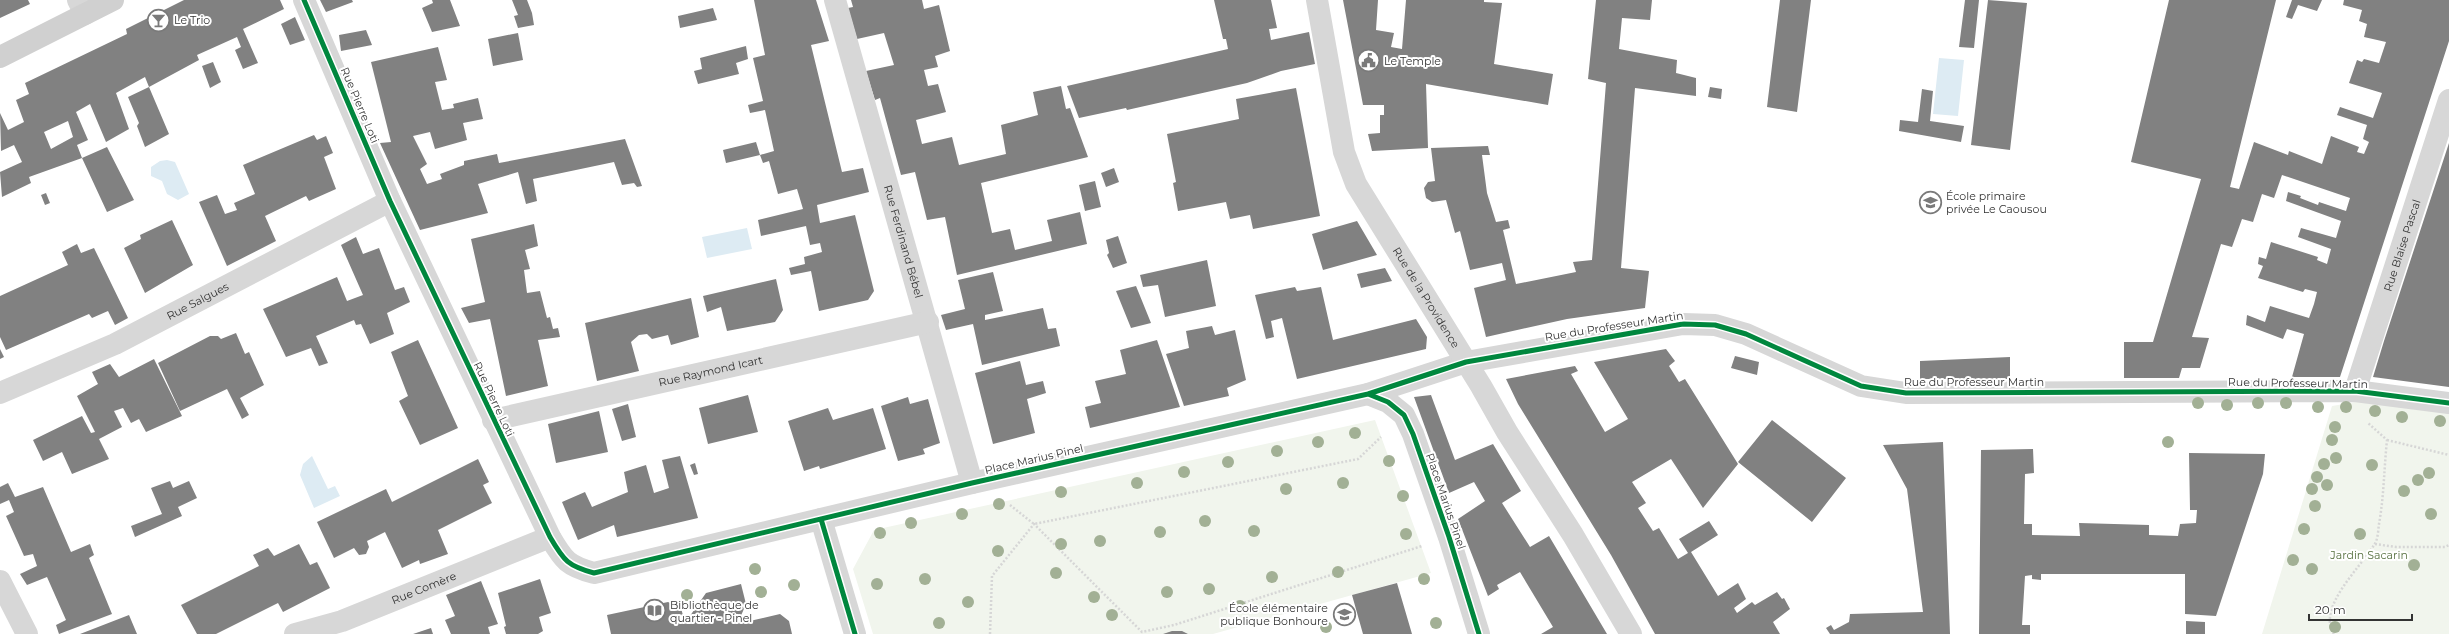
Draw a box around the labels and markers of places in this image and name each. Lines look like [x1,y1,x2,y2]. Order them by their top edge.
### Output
bar icon: Le Trio [146,7,172,33]
place label: Le Trio [174,13,210,27]
public building icon: Le Temple [1355,48,1381,74]
place label: Le Temple [1384,54,1441,68]
school or university icon: École primaire privée Le Caousou [1917,189,1943,215]
place label: École primaire privée Le Caousou [1946,189,2047,216]
library icon: Bibliothèque de quartier - Pinel [641,598,667,624]
place label: Bibliothèque de quartier - Pinel [670,598,759,625]
place label: École élémentaire publique Bonhoure [1220,601,1328,628]
school or university icon: École élémentaire publique Bonhoure [1331,601,1357,627]

